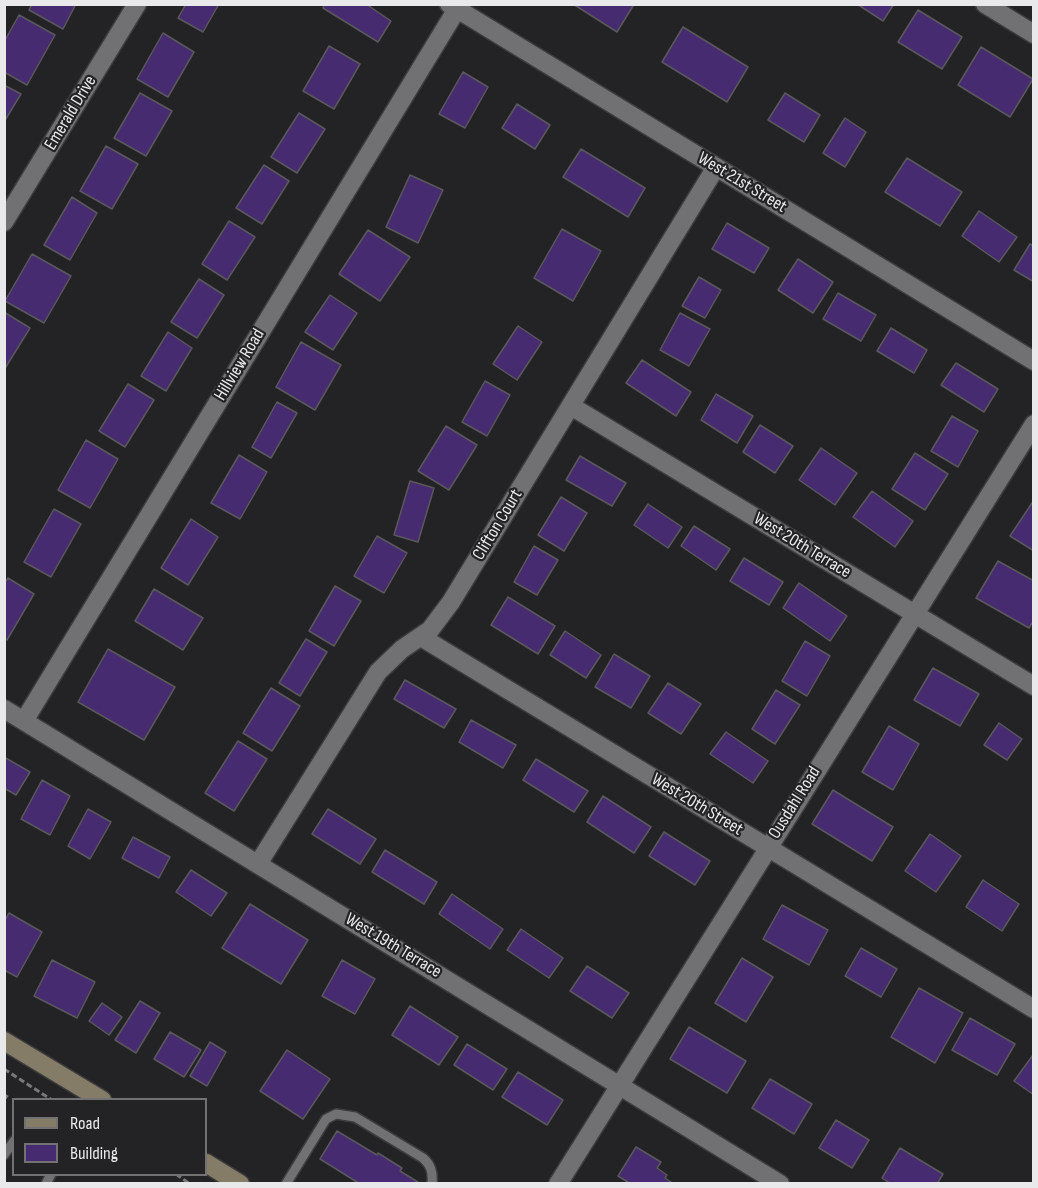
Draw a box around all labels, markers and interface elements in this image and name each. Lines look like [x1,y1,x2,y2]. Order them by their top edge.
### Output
street label: Emerald Drive [40,72,102,154]
street label: West 21st Street [694,148,790,218]
street label: Hillview Road [210,325,270,405]
street label: Clifton Court [468,486,528,564]
street label: West 20th Terrace [749,509,855,583]
street label: Ousdahl Road [764,763,826,843]
street label: West 20th Street [647,769,747,841]
street label: West 19th Terrace [341,909,445,983]
legend [12,1098,207,1176]
text: Road [70,1113,100,1134]
text: Building [70,1143,118,1164]

